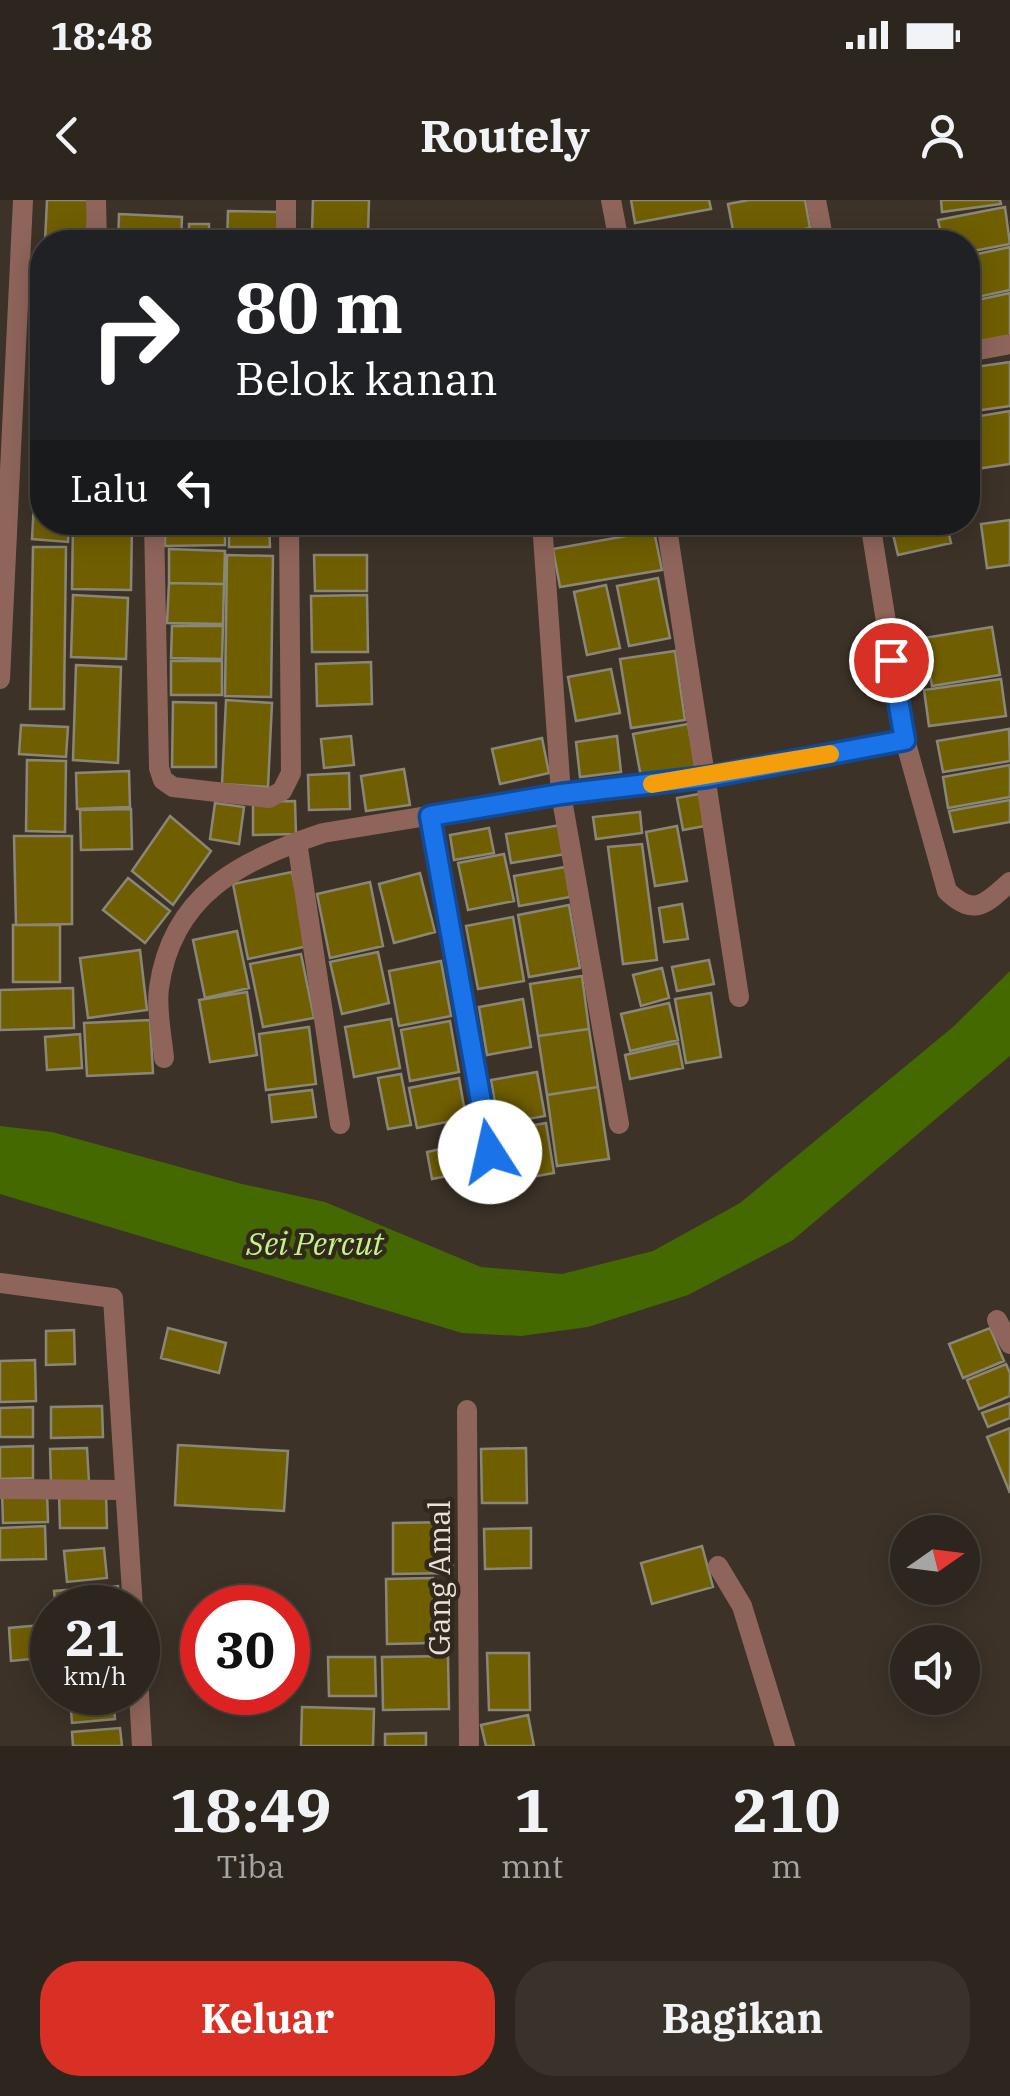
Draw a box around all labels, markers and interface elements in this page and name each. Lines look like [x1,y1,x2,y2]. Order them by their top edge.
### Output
text: 18:48 [50,11,153,60]
text: Routely [420,106,590,164]
icon: back [40,108,95,163]
icon: person [915,108,970,163]
text: 80 m [235,261,403,352]
icon: right [70,270,200,400]
text: Belok kanan [235,349,498,407]
icon: left [168,460,223,515]
text: Lalu [70,463,148,512]
pin [849,618,934,703]
icon: arrive [864,633,919,688]
position arrow [438,1100,542,1204]
water label: Sei Percut [245,1222,385,1264]
street label: Gang Amal [419,1500,458,1656]
north arrow [890,1515,980,1605]
map controls [890,1515,980,1715]
speed limit sign: 30 [180,1585,310,1715]
text: 21 [65,1605,125,1670]
button: sound [890,1625,980,1715]
text: km/h [63,1659,127,1692]
text: 18:49 [169,1770,332,1849]
text: 1 [514,1770,550,1849]
text: 210 [733,1770,841,1849]
text: Tiba [217,1845,284,1887]
text: mnt [501,1845,563,1887]
text: m [771,1845,802,1887]
button: Keluar [40,1961,495,2076]
button: Bagikan [515,1961,970,2076]

